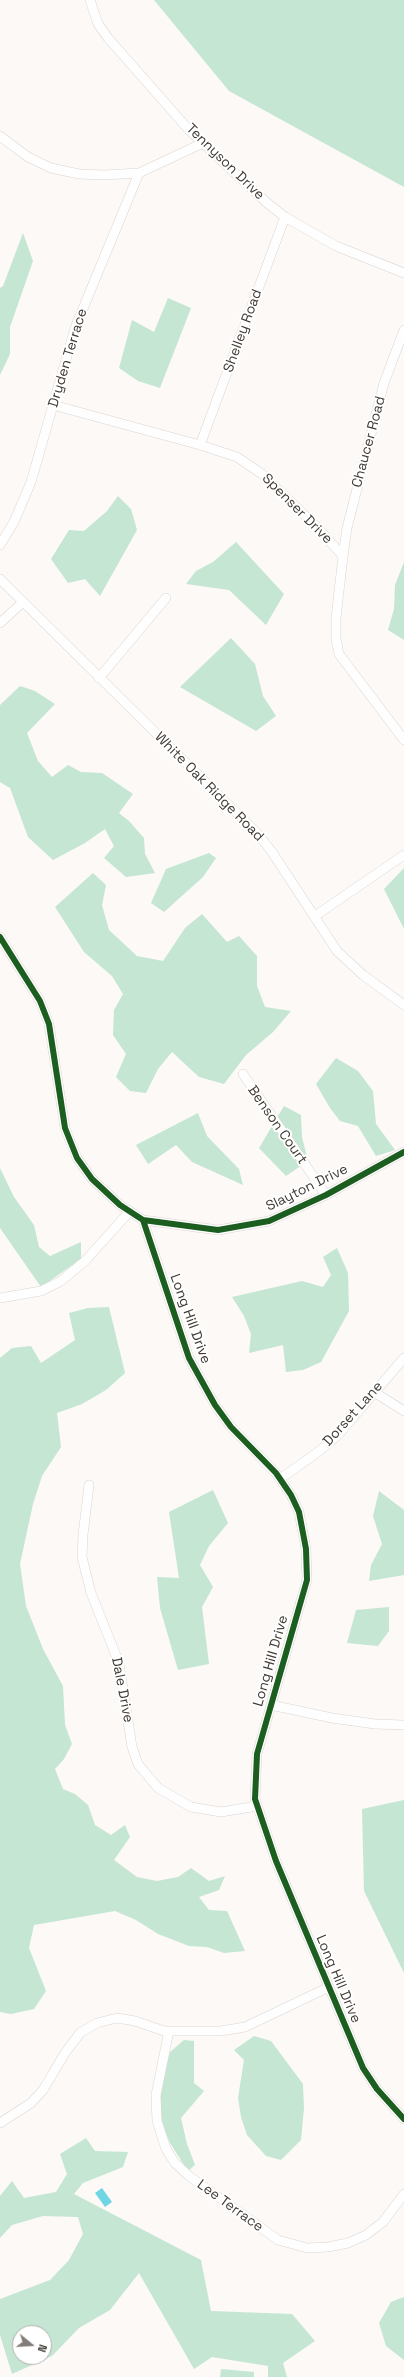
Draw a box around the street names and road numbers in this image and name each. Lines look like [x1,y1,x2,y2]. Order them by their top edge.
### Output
street label: Tennyson Drive [182,120,268,204]
street label: Shelley Road [220,287,266,375]
street label: Dryden Terrace [45,307,91,409]
street label: Chaucer Road [349,394,389,490]
street label: Spenser Drive [258,470,336,548]
street label: White Oak Ridge Road [151,729,267,845]
street label: Benson Court [244,1082,310,1168]
street label: Slayton Drive [263,1161,351,1215]
street label: Long Hill Drive [166,1272,214,1366]
street label: Dorset Lane [320,1378,386,1450]
street label: Long Hill Drive [250,1613,292,1709]
street label: Dale Drive [107,1656,137,1724]
street label: Long Hill Drive [312,1932,364,2026]
street label: Lee Terrace [194,2176,266,2236]

